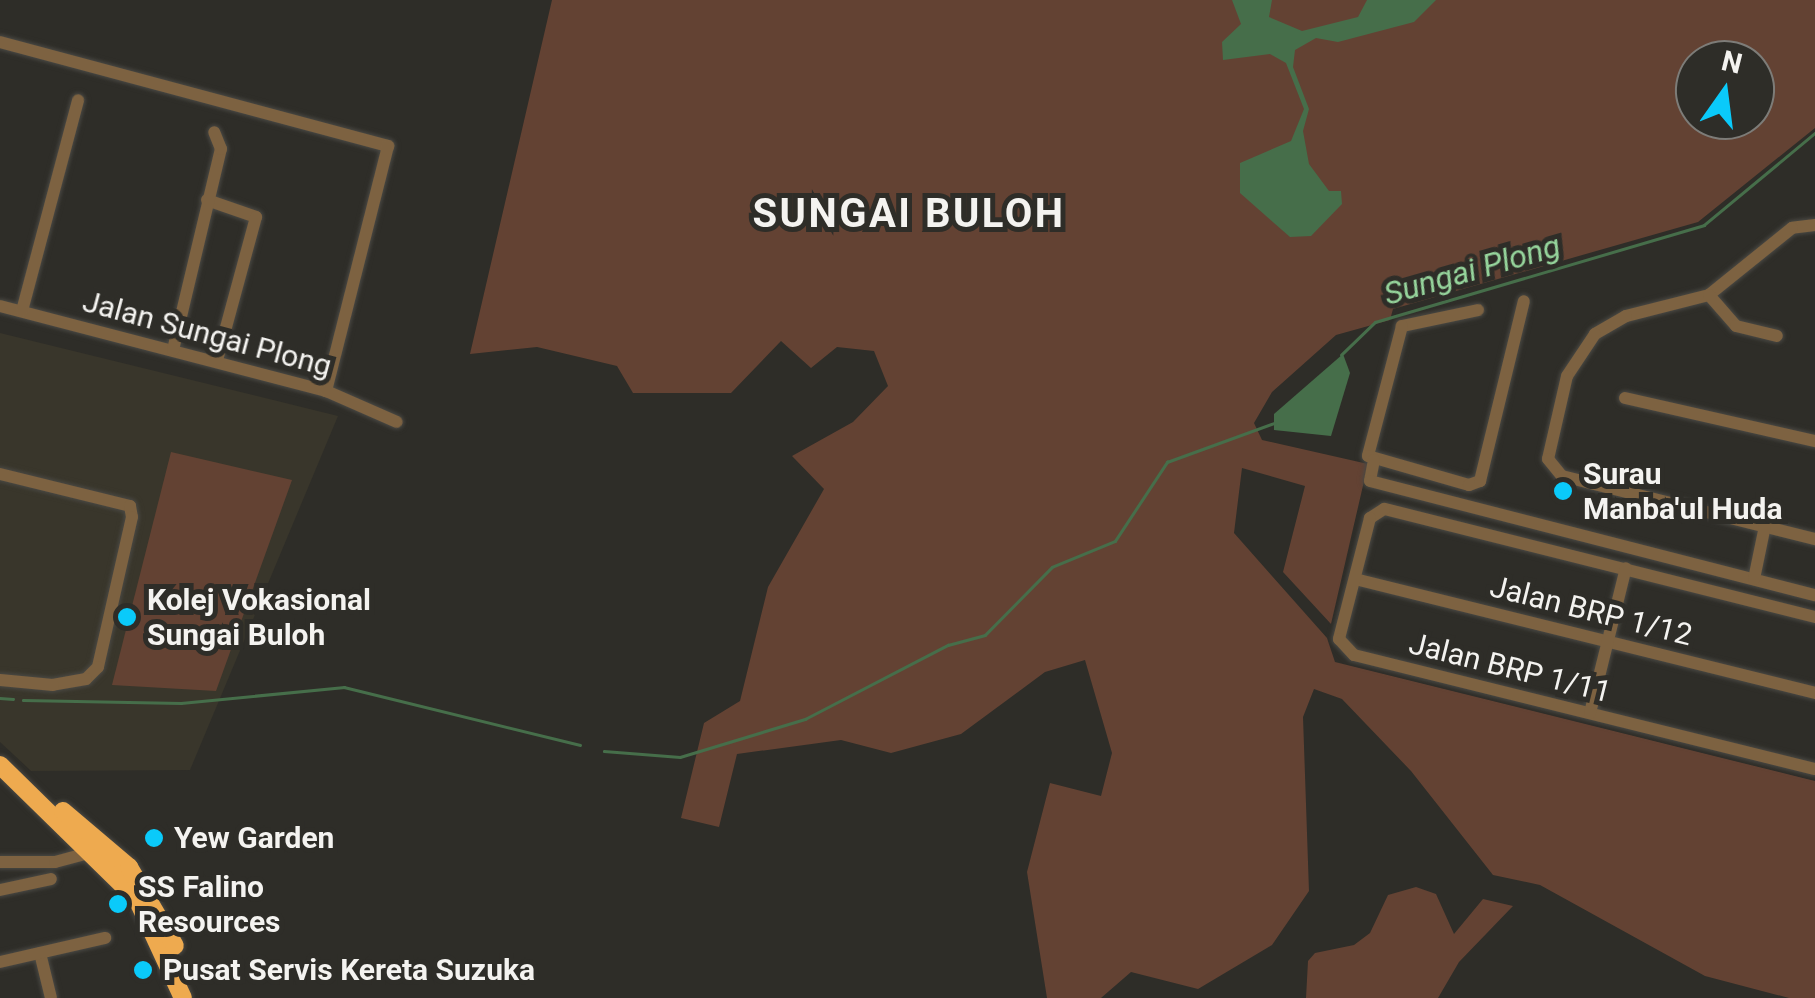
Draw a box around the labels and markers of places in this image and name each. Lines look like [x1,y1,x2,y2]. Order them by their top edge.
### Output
place label: Surau Manba'ul Huda [1583,456,1783,526]
marker: Surau Manba'ul Huda [1552,480,1574,502]
place label: Kolej Vokasional Sungai Buloh [147,582,371,652]
marker: Kolej Vokasional Sungai Buloh [116,606,138,628]
place label: Yew Garden [174,820,334,856]
marker: Yew Garden [143,827,165,849]
place label: SS Falino Resources [138,869,281,940]
marker: SS Falino Resources [107,893,129,915]
place label: Pusat Servis Kereta Suzuka [163,952,535,988]
marker: Pusat Servis Kereta Suzuka [132,959,154,981]

